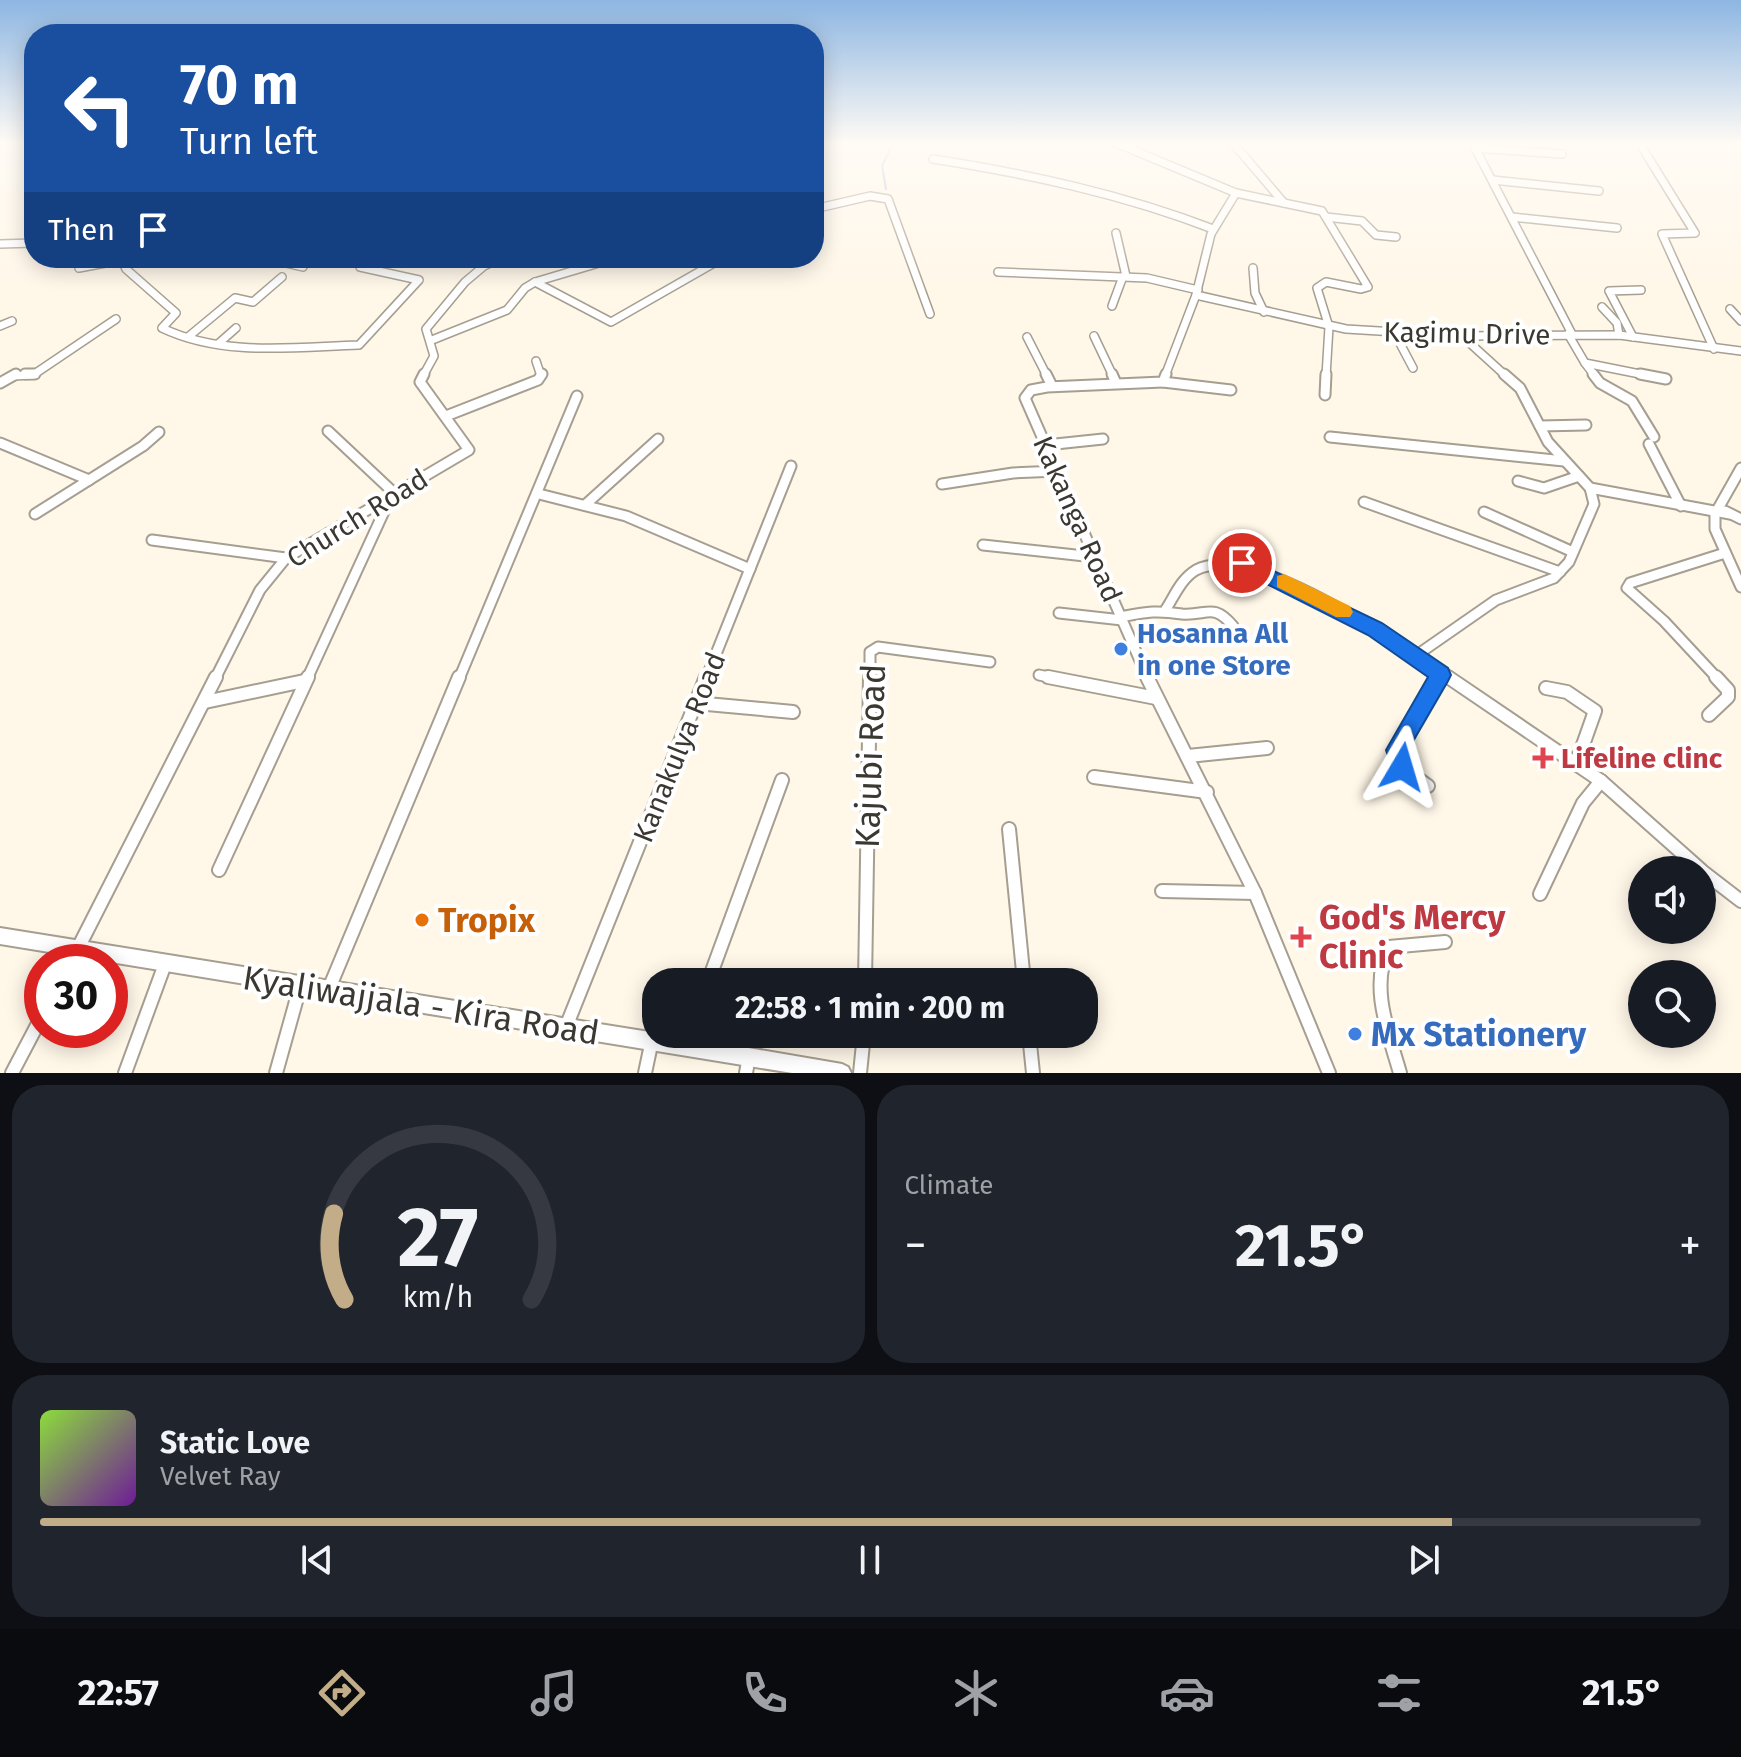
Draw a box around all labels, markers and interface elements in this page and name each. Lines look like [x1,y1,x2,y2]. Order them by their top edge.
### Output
text: 70 m [180,52,299,119]
icon: left [48,56,152,160]
text: Turn left [180,120,318,164]
icon: arrive [131,208,175,252]
text: Then [48,212,115,248]
street label: Kagimu Drive [1383,316,1551,351]
street label: Kakanga Road [1026,431,1129,607]
street label: Church Road [281,462,434,575]
pin [1208,529,1276,597]
icon: arrive [1220,541,1264,585]
place label: Hosanna All in one Store [1137,617,1291,682]
marker: Hosanna All in one Store [1112,640,1130,658]
street label: Kanakulya Road [626,647,733,847]
street label: Kajubi Road [847,663,894,849]
position arrow [1360,725,1444,809]
place label: Lifeline clinc [1561,742,1723,775]
marker: Lifeline clinc [1532,747,1554,769]
map controls [1628,856,1716,1048]
button: sound [1628,856,1716,944]
place label: God's Mercy Clinic [1319,897,1506,977]
place label: Tropix [438,900,536,941]
marker: Tropix [413,911,431,929]
marker: God's Mercy Clinic [1290,926,1312,948]
speed limit sign: 30 [24,944,128,1048]
street label: Kyaliwajjala - Kira Road [240,957,602,1054]
button: search [1628,960,1716,1048]
text: 22:58 · 1 min · 200 m [735,990,1005,1026]
place label: Mx Stationery [1371,1014,1587,1055]
marker: Mx Stationery [1346,1025,1364,1043]
text: Climate [905,1170,993,1201]
text: 27 [398,1188,479,1288]
text: 21.5° [1235,1210,1370,1282]
text: − [905,1219,927,1272]
text: + [1679,1219,1701,1272]
text: km/h [403,1280,474,1315]
text: Static Love [160,1425,310,1461]
text: Velvet Ray [160,1461,280,1492]
icon: previous [295,1538,339,1582]
icon: pause [848,1538,892,1582]
icon: next [1402,1538,1446,1582]
icon: directions [314,1665,370,1721]
icon: music [526,1665,582,1721]
icon: phone [737,1665,793,1721]
icon: climate [948,1665,1004,1721]
icon: car [1159,1665,1215,1721]
icon: filters [1371,1665,1427,1721]
text: 22:57 [78,1671,159,1715]
text: 21.5° [1582,1671,1663,1715]

